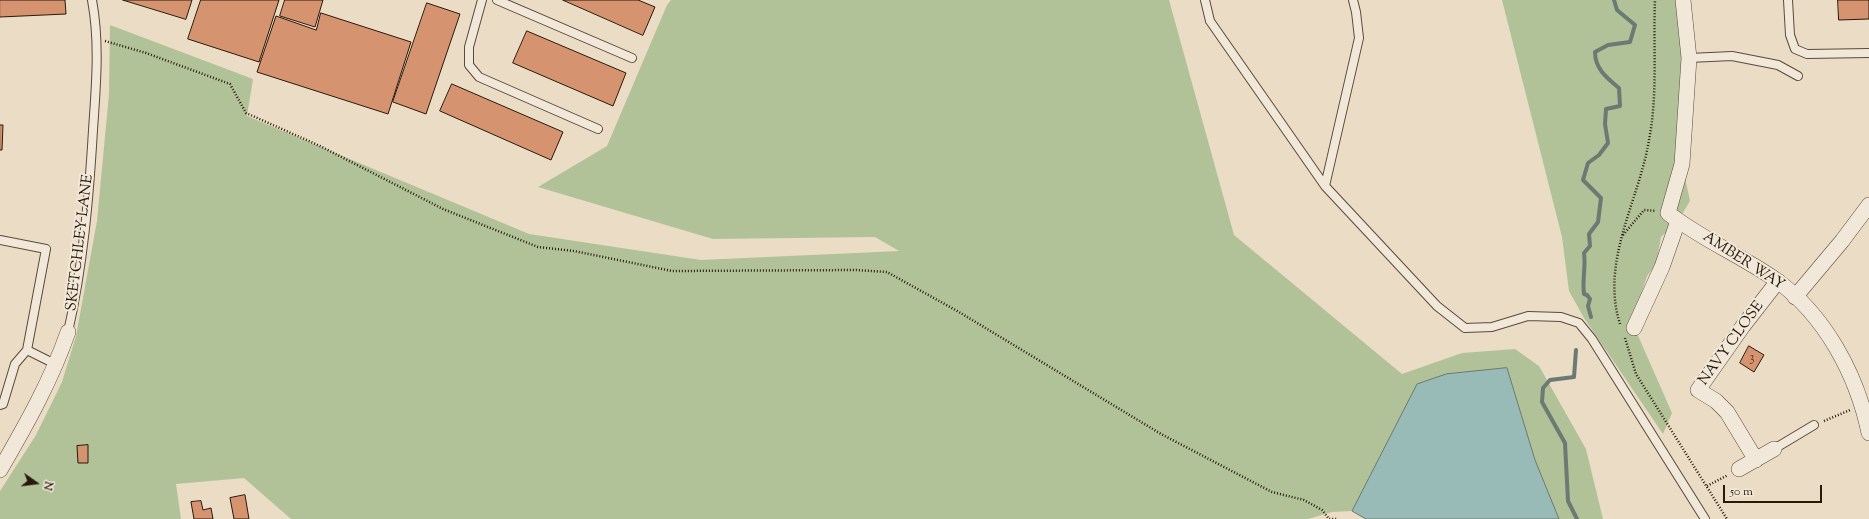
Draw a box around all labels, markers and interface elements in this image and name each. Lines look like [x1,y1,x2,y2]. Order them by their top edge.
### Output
street label: SKETCHLEY LANE [64,174,98,312]
street label: AMBER WAY [1699,229,1787,295]
street label: NAVY CLOSE [1695,298,1769,390]
house number: 3 [1749,351,1755,367]
north arrow [16,463,56,503]
scale bar [1725,477,1824,503]
text: N [39,480,56,492]
text: 50 m [1730,483,1753,501]

